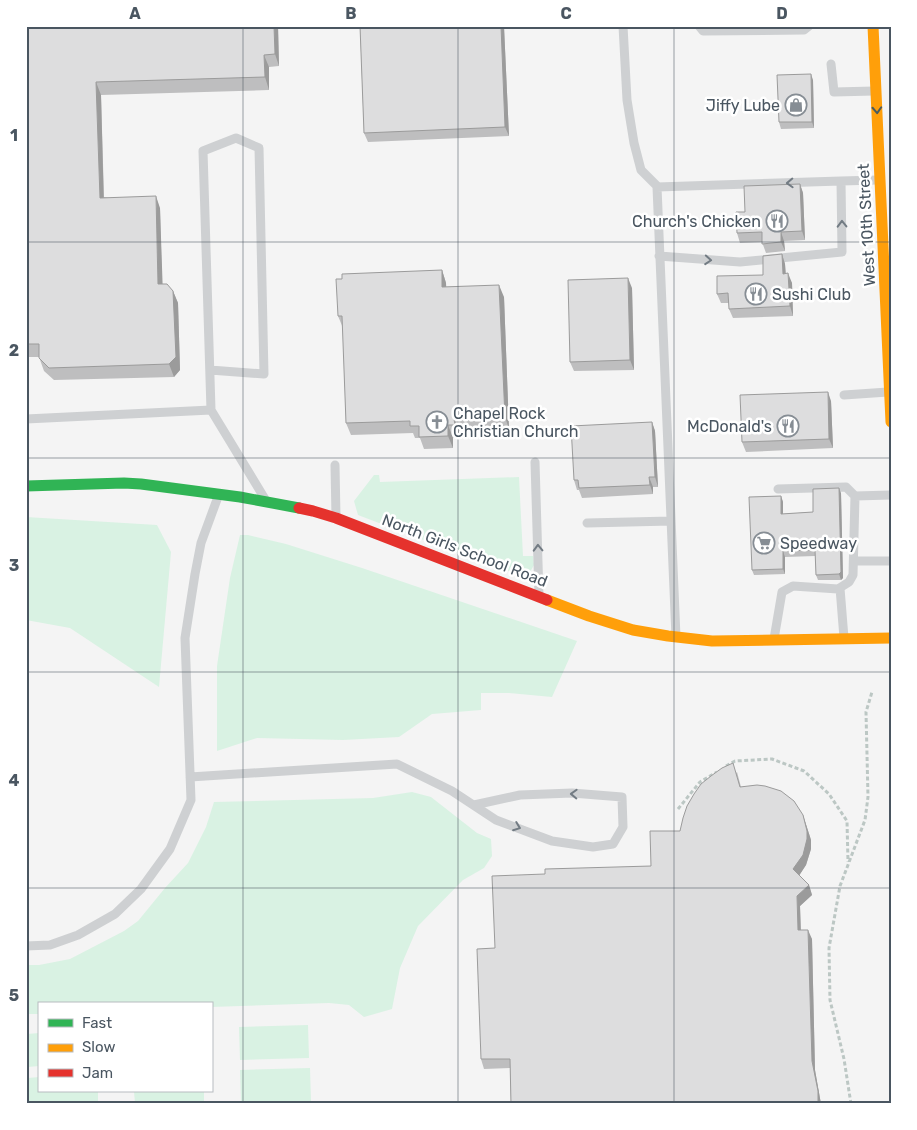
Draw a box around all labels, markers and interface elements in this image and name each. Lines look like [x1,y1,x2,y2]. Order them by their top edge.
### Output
text: A [129,4,141,23]
text: B [345,4,357,23]
text: C [560,4,572,23]
text: D [776,4,788,23]
shop icon: Jiffy Lube [784,93,808,117]
place label: Jiffy Lube [706,96,780,115]
one-way arrow [872,106,883,114]
text: 1 [10,126,18,145]
street label: West 10th Street [854,163,879,287]
one-way arrow [786,178,794,188]
restaurant icon: Church's Chicken [765,209,789,233]
place label: Church's Chicken [632,212,761,231]
one-way arrow [837,220,847,228]
one-way arrow [704,254,712,265]
restaurant icon: Sushi Club [744,282,768,306]
place label: Sushi Club [772,285,851,304]
text: 2 [9,341,19,360]
place label: Chapel Rock Christian Church [453,404,579,441]
church icon: Chapel Rock Christian Church [425,410,449,434]
restaurant icon: McDonald's [776,414,800,438]
place label: McDonald's [687,417,772,436]
street label: North Girls School Road [379,510,550,591]
supermarket icon: Speedway [752,531,776,555]
place label: Speedway [780,534,857,553]
one-way arrow [533,544,543,552]
text: 3 [9,556,19,575]
text: 4 [9,771,20,790]
one-way arrow [570,788,578,799]
one-way arrow [512,821,521,831]
text: 5 [9,986,19,1005]
legend [38,1002,212,1092]
text: Fast [82,1014,112,1032]
text: Slow [82,1038,115,1056]
text: Jam [82,1064,113,1082]

